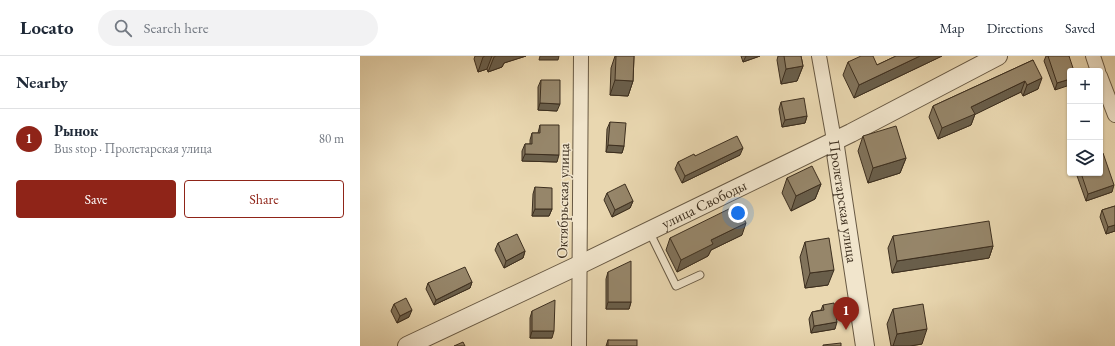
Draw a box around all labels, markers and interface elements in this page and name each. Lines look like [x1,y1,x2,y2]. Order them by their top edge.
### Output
search box [98,10,378,46]
text: Locato [20,15,74,40]
icon: search [112,17,134,39]
text: Search here [144,18,209,37]
text: Map [939,19,965,37]
text: Directions [987,19,1043,37]
text: Saved [1065,19,1095,37]
map controls [1067,68,1103,176]
button: + [1067,68,1103,104]
text: Nearby [16,71,68,93]
button: − [1067,104,1103,140]
text: Рынок [54,121,98,140]
text: 1 [26,130,32,147]
text: 80 m [319,130,344,147]
street label: Пролетарская улица [825,139,862,264]
text: Bus stop · Пролетарская улица [54,140,212,157]
button: layers [1067,140,1103,176]
street label: Октябрьская улица [552,143,573,259]
street label: улица Свободы [658,175,750,233]
button: Save [16,180,176,218]
button: Share [184,180,344,218]
your location [728,203,748,223]
pin: 1 [833,297,859,330]

